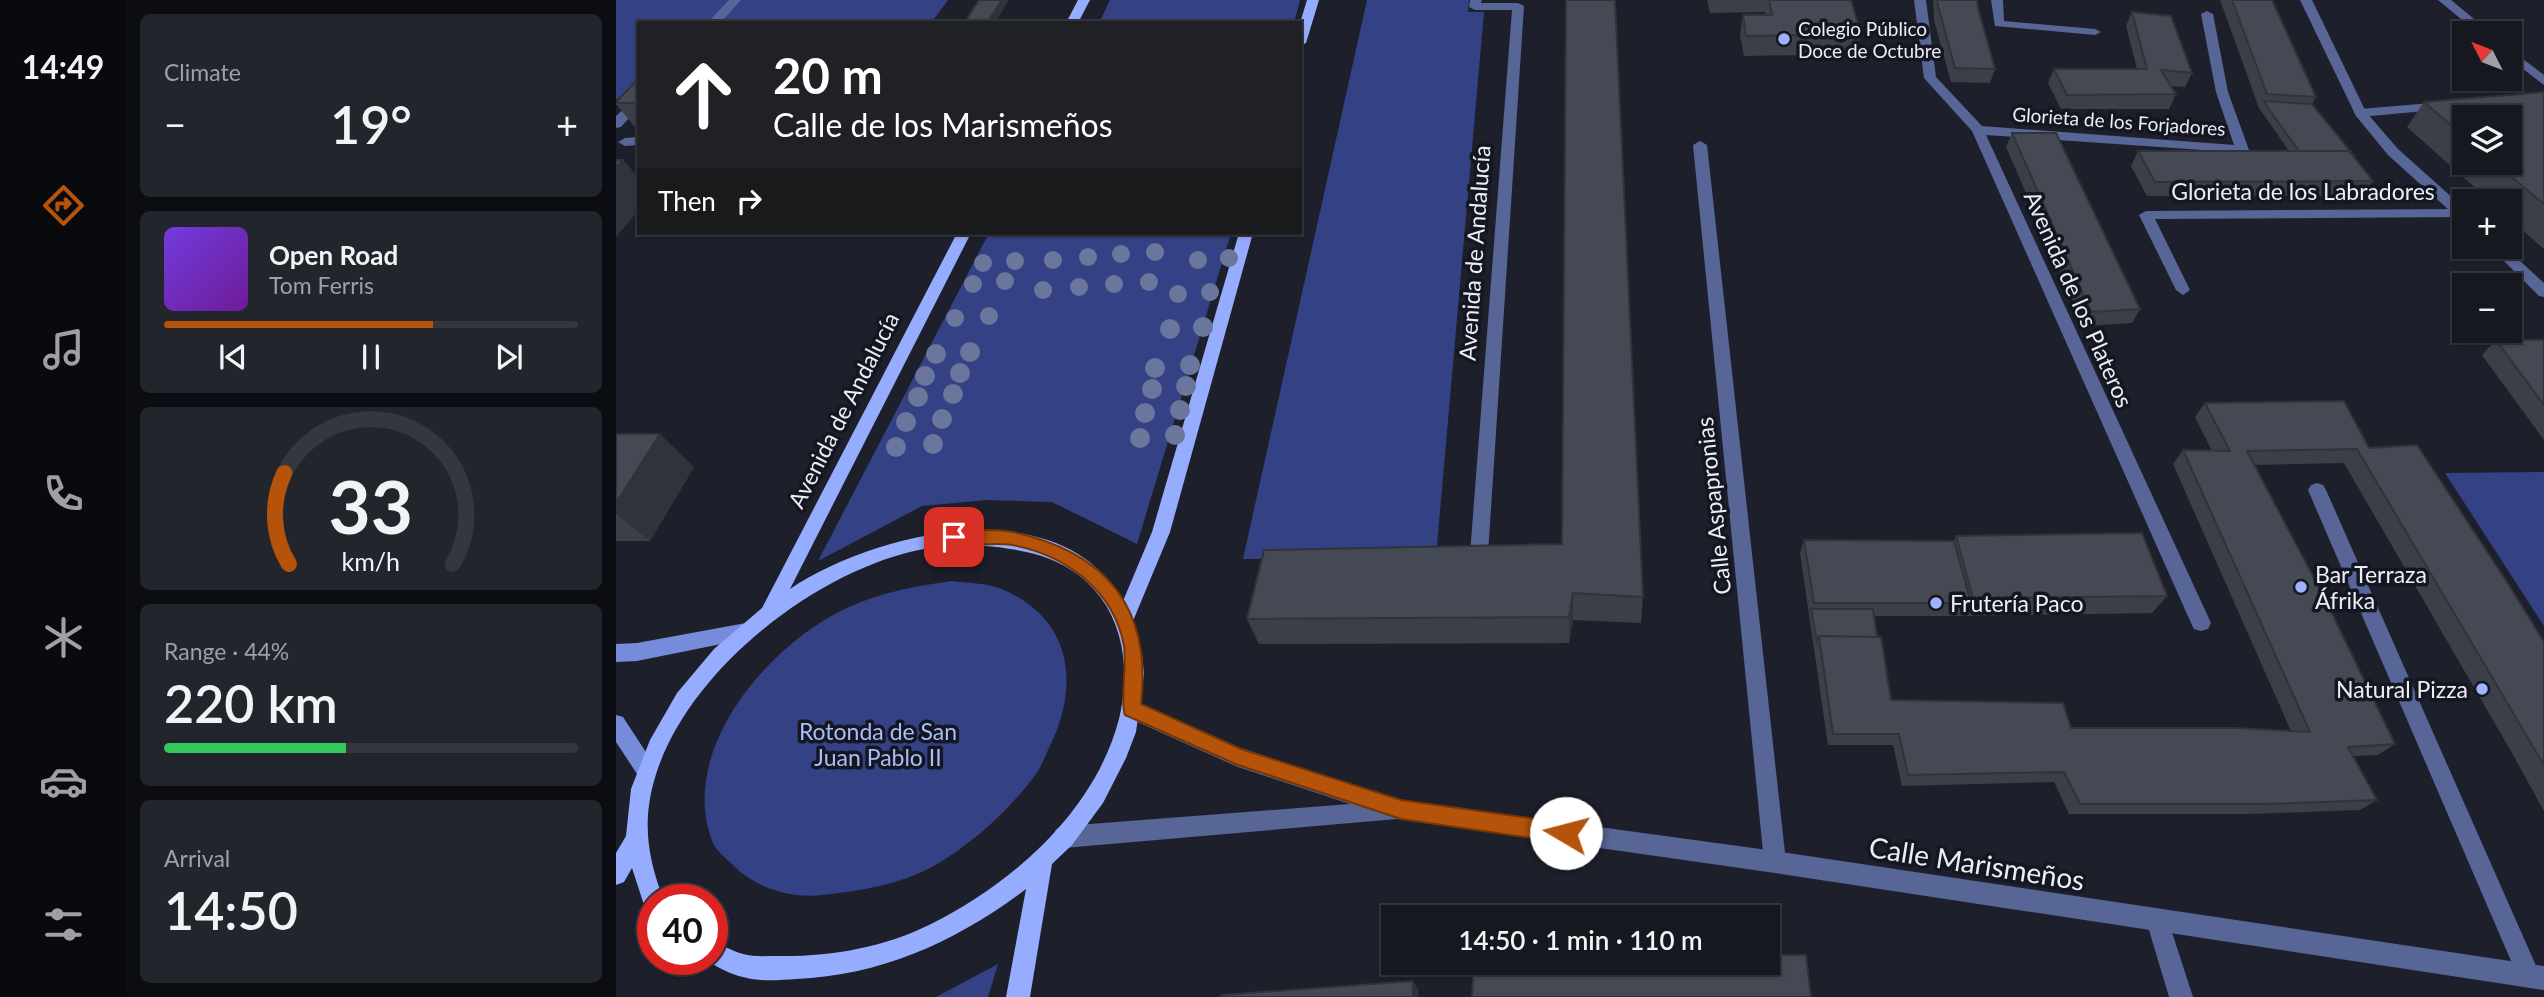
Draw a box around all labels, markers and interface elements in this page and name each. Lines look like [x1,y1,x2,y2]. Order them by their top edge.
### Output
place label: Colegio Público Doce de Octubre [1798,17,1941,62]
north arrow [2452,21,2522,91]
map controls [2452,21,2522,343]
marker: Colegio Público Doce de Octubre [1776,31,1792,47]
text: 20 m [773,46,883,104]
text: 14:49 [22,47,104,86]
icon: ahead [658,49,749,140]
text: Climate [164,58,241,86]
text: 19° [330,93,412,155]
text: − [164,101,186,147]
text: + [556,101,578,147]
street label: Glorieta de los Forjadores [2012,102,2226,140]
text: Calle de los Marismeños [773,105,1113,144]
button: layers [2452,105,2522,175]
street label: Avenida de Andalucía [1453,144,1495,362]
street label: Glorieta de los Labradores [2171,177,2435,205]
icon: directions [39,181,88,230]
icon: right [730,182,768,220]
text: Then [658,185,716,217]
street label: Avenida de los Plateros [2019,187,2139,412]
button: + [2452,189,2522,259]
text: Open Road [269,239,398,271]
text: Tom Ferris [269,271,374,299]
button: − [2452,273,2522,343]
street label: Avenida de Andalucía [782,307,904,513]
icon: music [39,325,88,374]
icon: previous [214,338,252,376]
icon: pause [352,338,390,376]
icon: next [490,338,528,376]
street label: Calle Aspapronias [1690,416,1736,596]
text: 33 [329,463,413,551]
icon: phone [39,469,88,518]
pin [924,507,984,567]
icon: arrive [935,518,973,556]
text: km/h [342,546,400,576]
place label: Bar Terraza Áfrika [2315,560,2427,614]
marker: Bar Terraza Áfrika [2293,579,2309,595]
place label: Frutería Paco [1950,589,2083,617]
marker: Frutería Paco [1928,595,1944,611]
icon: climate [39,613,88,662]
text: Range · 44% [164,637,289,665]
text: 220 km [164,672,338,734]
place label: Natural Pizza [2336,675,2468,703]
marker: Natural Pizza [2474,681,2490,697]
park label: Rotonda de San Juan Pablo II [799,717,957,771]
icon: car [39,757,88,806]
position arrow [1529,796,1603,870]
street label: Calle Marismeños [1867,829,2087,897]
text: Arrival [164,844,230,872]
text: 14:50 [164,879,298,941]
speed limit sign: 40 [637,884,728,975]
icon: filters [39,900,88,949]
text: 14:50 · 1 min · 110 m [1458,924,1703,956]

